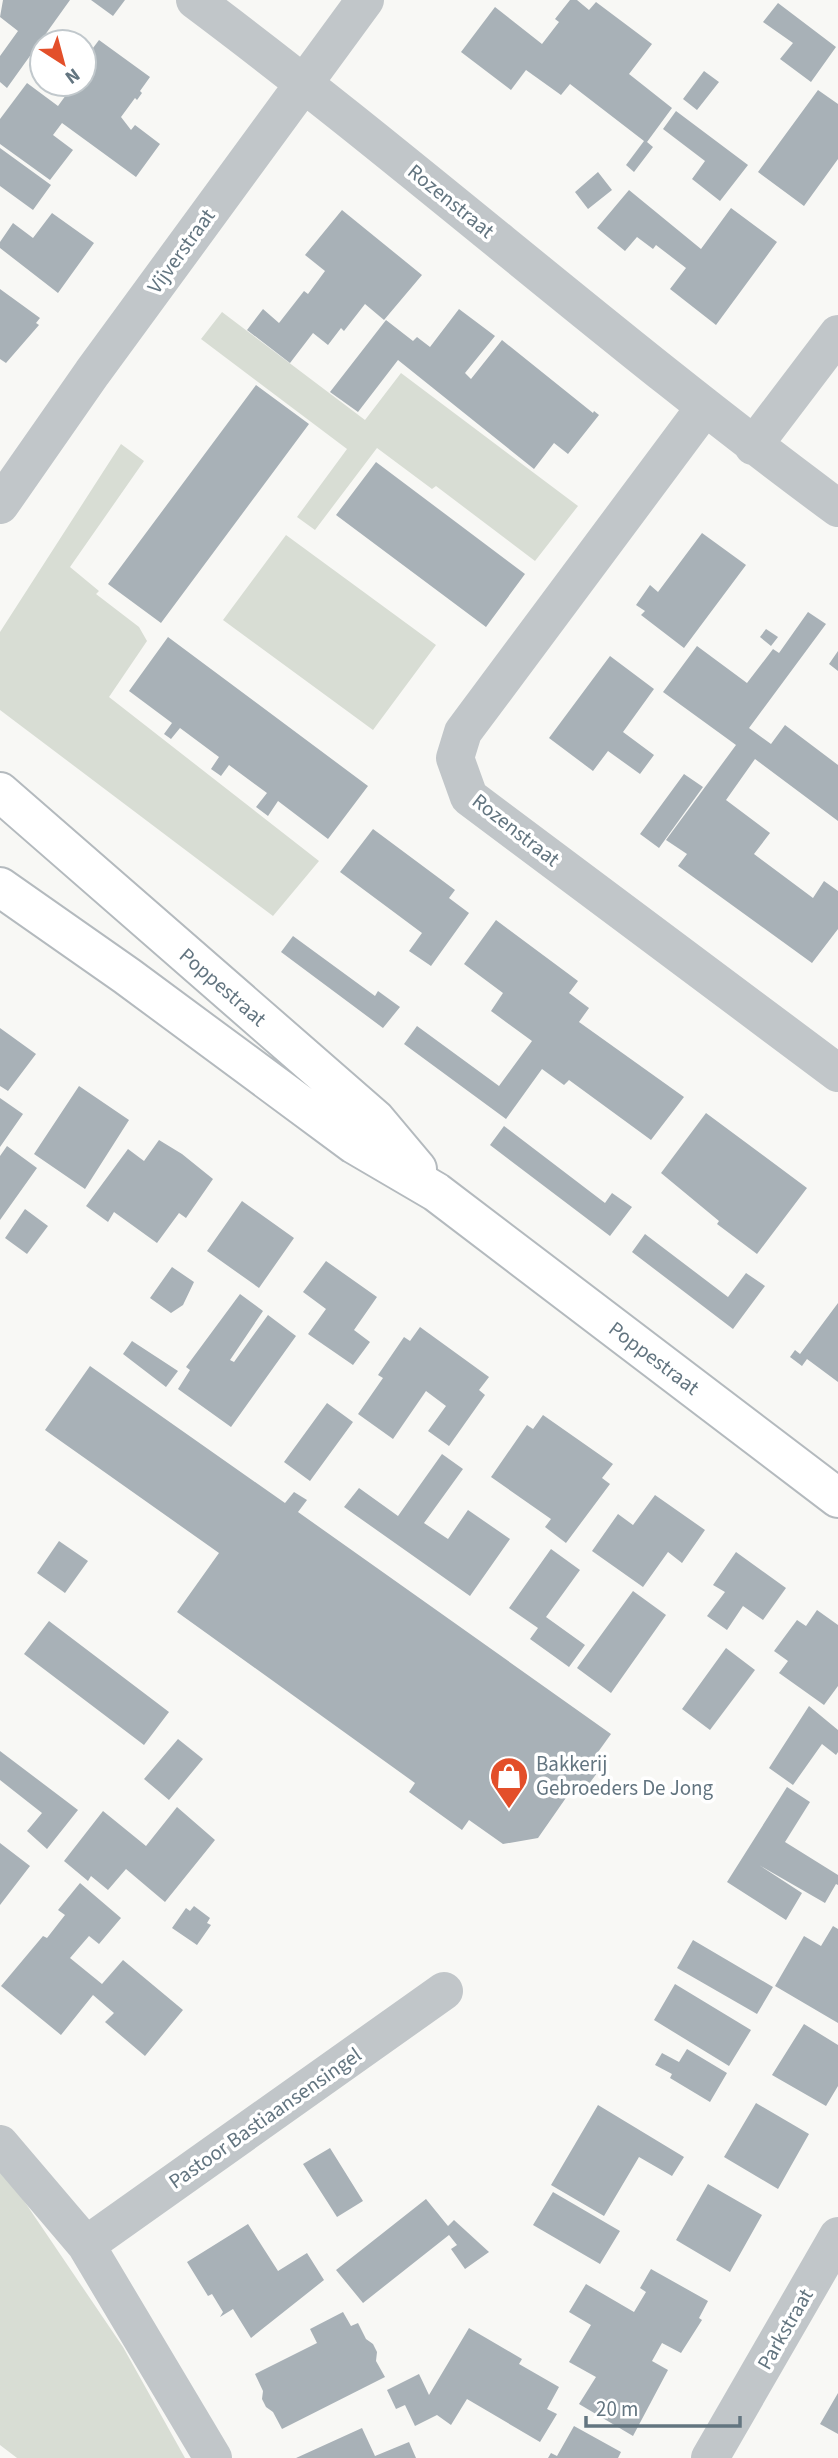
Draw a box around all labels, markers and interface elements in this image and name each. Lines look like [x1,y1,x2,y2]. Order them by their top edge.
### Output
north arrow [28,28,98,98]
text: N [59,61,85,90]
street label: Rozenstraat [401,157,501,245]
street label: Vijverstraat [140,202,222,300]
street label: Rozenstraat [466,786,566,874]
street label: Poppestraat [173,941,273,1033]
street label: Poppestraat [602,1314,706,1402]
place label: Bakkerij Gebroeders De Jong [536,1749,714,1803]
shop icon: Bakkerij Gebroeders De Jong [488,1755,530,1810]
street label: Pastoor Bastiaansensingel [162,2040,368,2196]
street label: Parkstraat [750,2283,820,2375]
scale bar [586,2384,740,2428]
text: 20 m [596,2394,638,2424]

